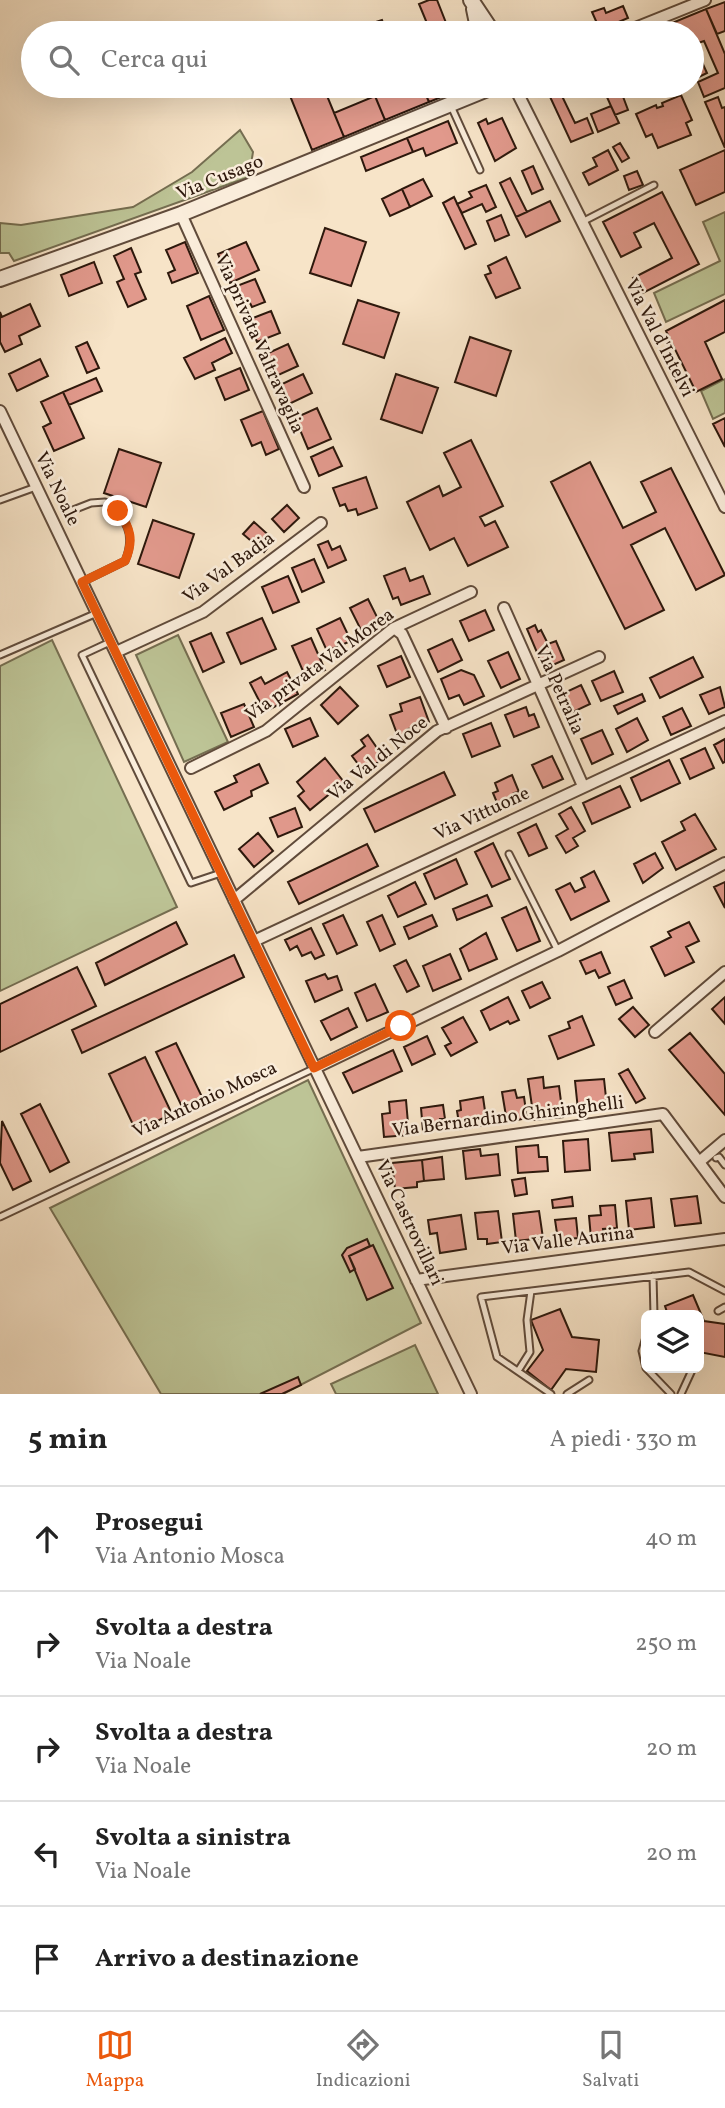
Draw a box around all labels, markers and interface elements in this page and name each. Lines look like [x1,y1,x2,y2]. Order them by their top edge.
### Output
search box [21,21,704,98]
icon: search [45,41,83,79]
text: Cerca qui [101,42,208,78]
street label: Via Cusago [173,149,267,207]
street label: Via privata Valtravaglia [208,250,310,438]
street label: Via Val d'Intelvi [618,274,700,402]
street label: Via Noale [28,448,86,530]
route end [102,495,133,526]
street label: Via Val Badia [178,526,280,610]
street label: Via privata Val Morea [240,602,400,728]
street label: Via Petralia [528,641,590,739]
street label: Via Val di Noce [322,710,434,808]
street label: Via Vittuone [430,781,534,847]
route start [385,1010,416,1041]
street label: Via Antonio Mosca [128,1055,282,1145]
street label: Via Bernardino Ghiringhelli [391,1090,626,1144]
street label: Via Castrovillari [369,1156,450,1290]
street label: Via Valle Aurina [500,1220,636,1262]
map controls [641,1310,704,1373]
button: layers [641,1310,704,1373]
text: 5 min [28,1419,108,1461]
text: A piedi · 330 m [550,1424,697,1456]
text: Prosegui [95,1505,203,1541]
icon: ahead [28,1520,66,1558]
text: 40 m [645,1523,697,1555]
text: Via Antonio Mosca [95,1541,285,1573]
text: Svolta a destra [95,1610,273,1646]
icon: right [28,1625,66,1663]
text: 250 m [635,1628,697,1660]
text: Via Noale [95,1646,191,1678]
text: Svolta a destra [95,1715,273,1751]
icon: right [28,1730,66,1768]
text: 20 m [646,1733,697,1765]
text: Via Noale [95,1751,191,1783]
text: Svolta a sinistra [95,1820,291,1856]
icon: left [28,1835,66,1873]
text: 20 m [646,1838,697,1870]
text: Via Noale [95,1856,191,1888]
icon: arrive [28,1940,66,1978]
text: Arrivo a destinazione [95,1941,359,1977]
tab: Mappa [86,2026,144,2094]
tab: Indicazioni [316,2026,411,2094]
tab: Salvati [582,2026,639,2094]

